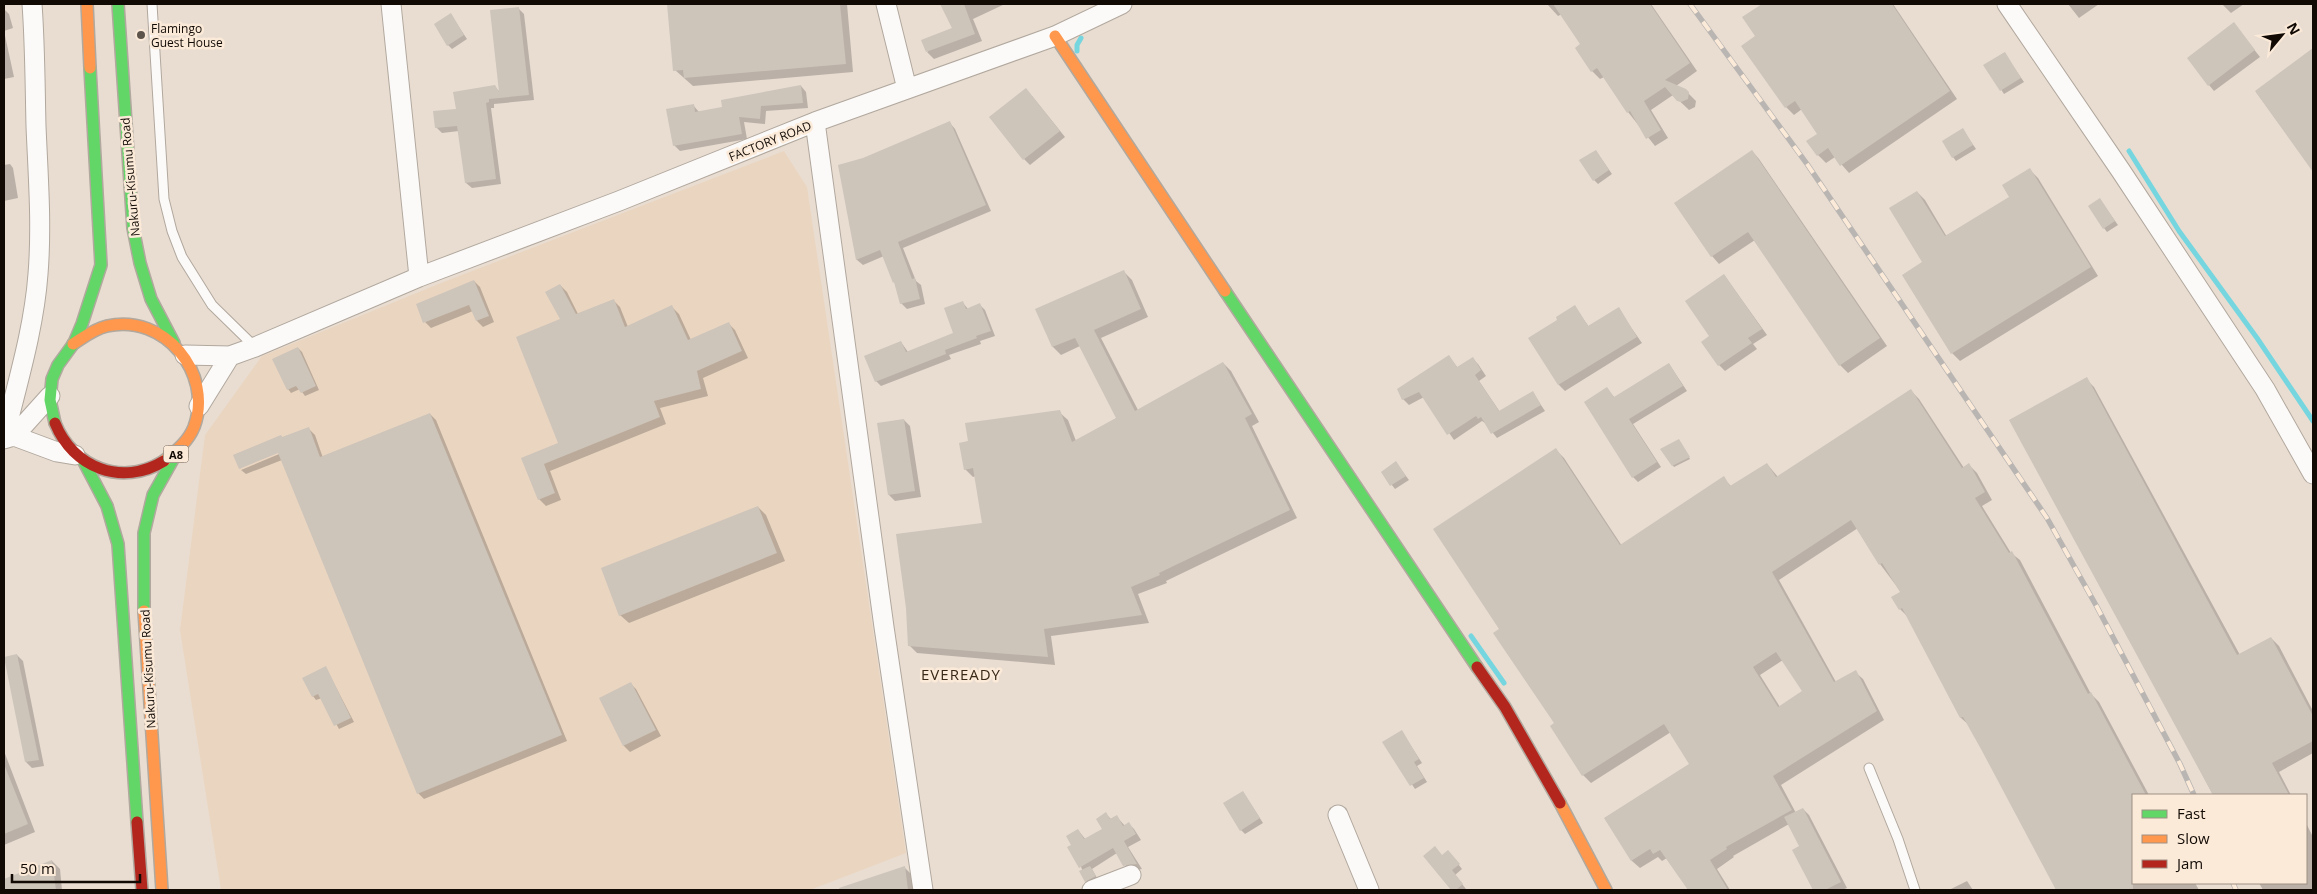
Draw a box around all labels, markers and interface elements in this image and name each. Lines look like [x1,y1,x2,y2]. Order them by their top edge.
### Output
north arrow [2257,10,2307,60]
text: N [2283,19,2305,38]
place label: Flamingo Guest House [151,20,223,51]
marker: Flamingo Guest House [135,29,147,41]
street label: Nakuru-Kisumu Road [116,117,144,237]
street label: FACTORY ROAD [726,117,814,165]
road number: A8 [164,446,188,462]
street label: Nakuru-Kisumu Road [136,609,160,729]
district label: EVEREADY [921,664,1001,684]
legend [2132,794,2307,884]
text: Fast [2177,803,2206,823]
text: Slow [2177,828,2210,848]
scale bar [12,852,140,884]
text: Jam [2175,853,2203,873]
text: 50 m [20,858,55,878]

